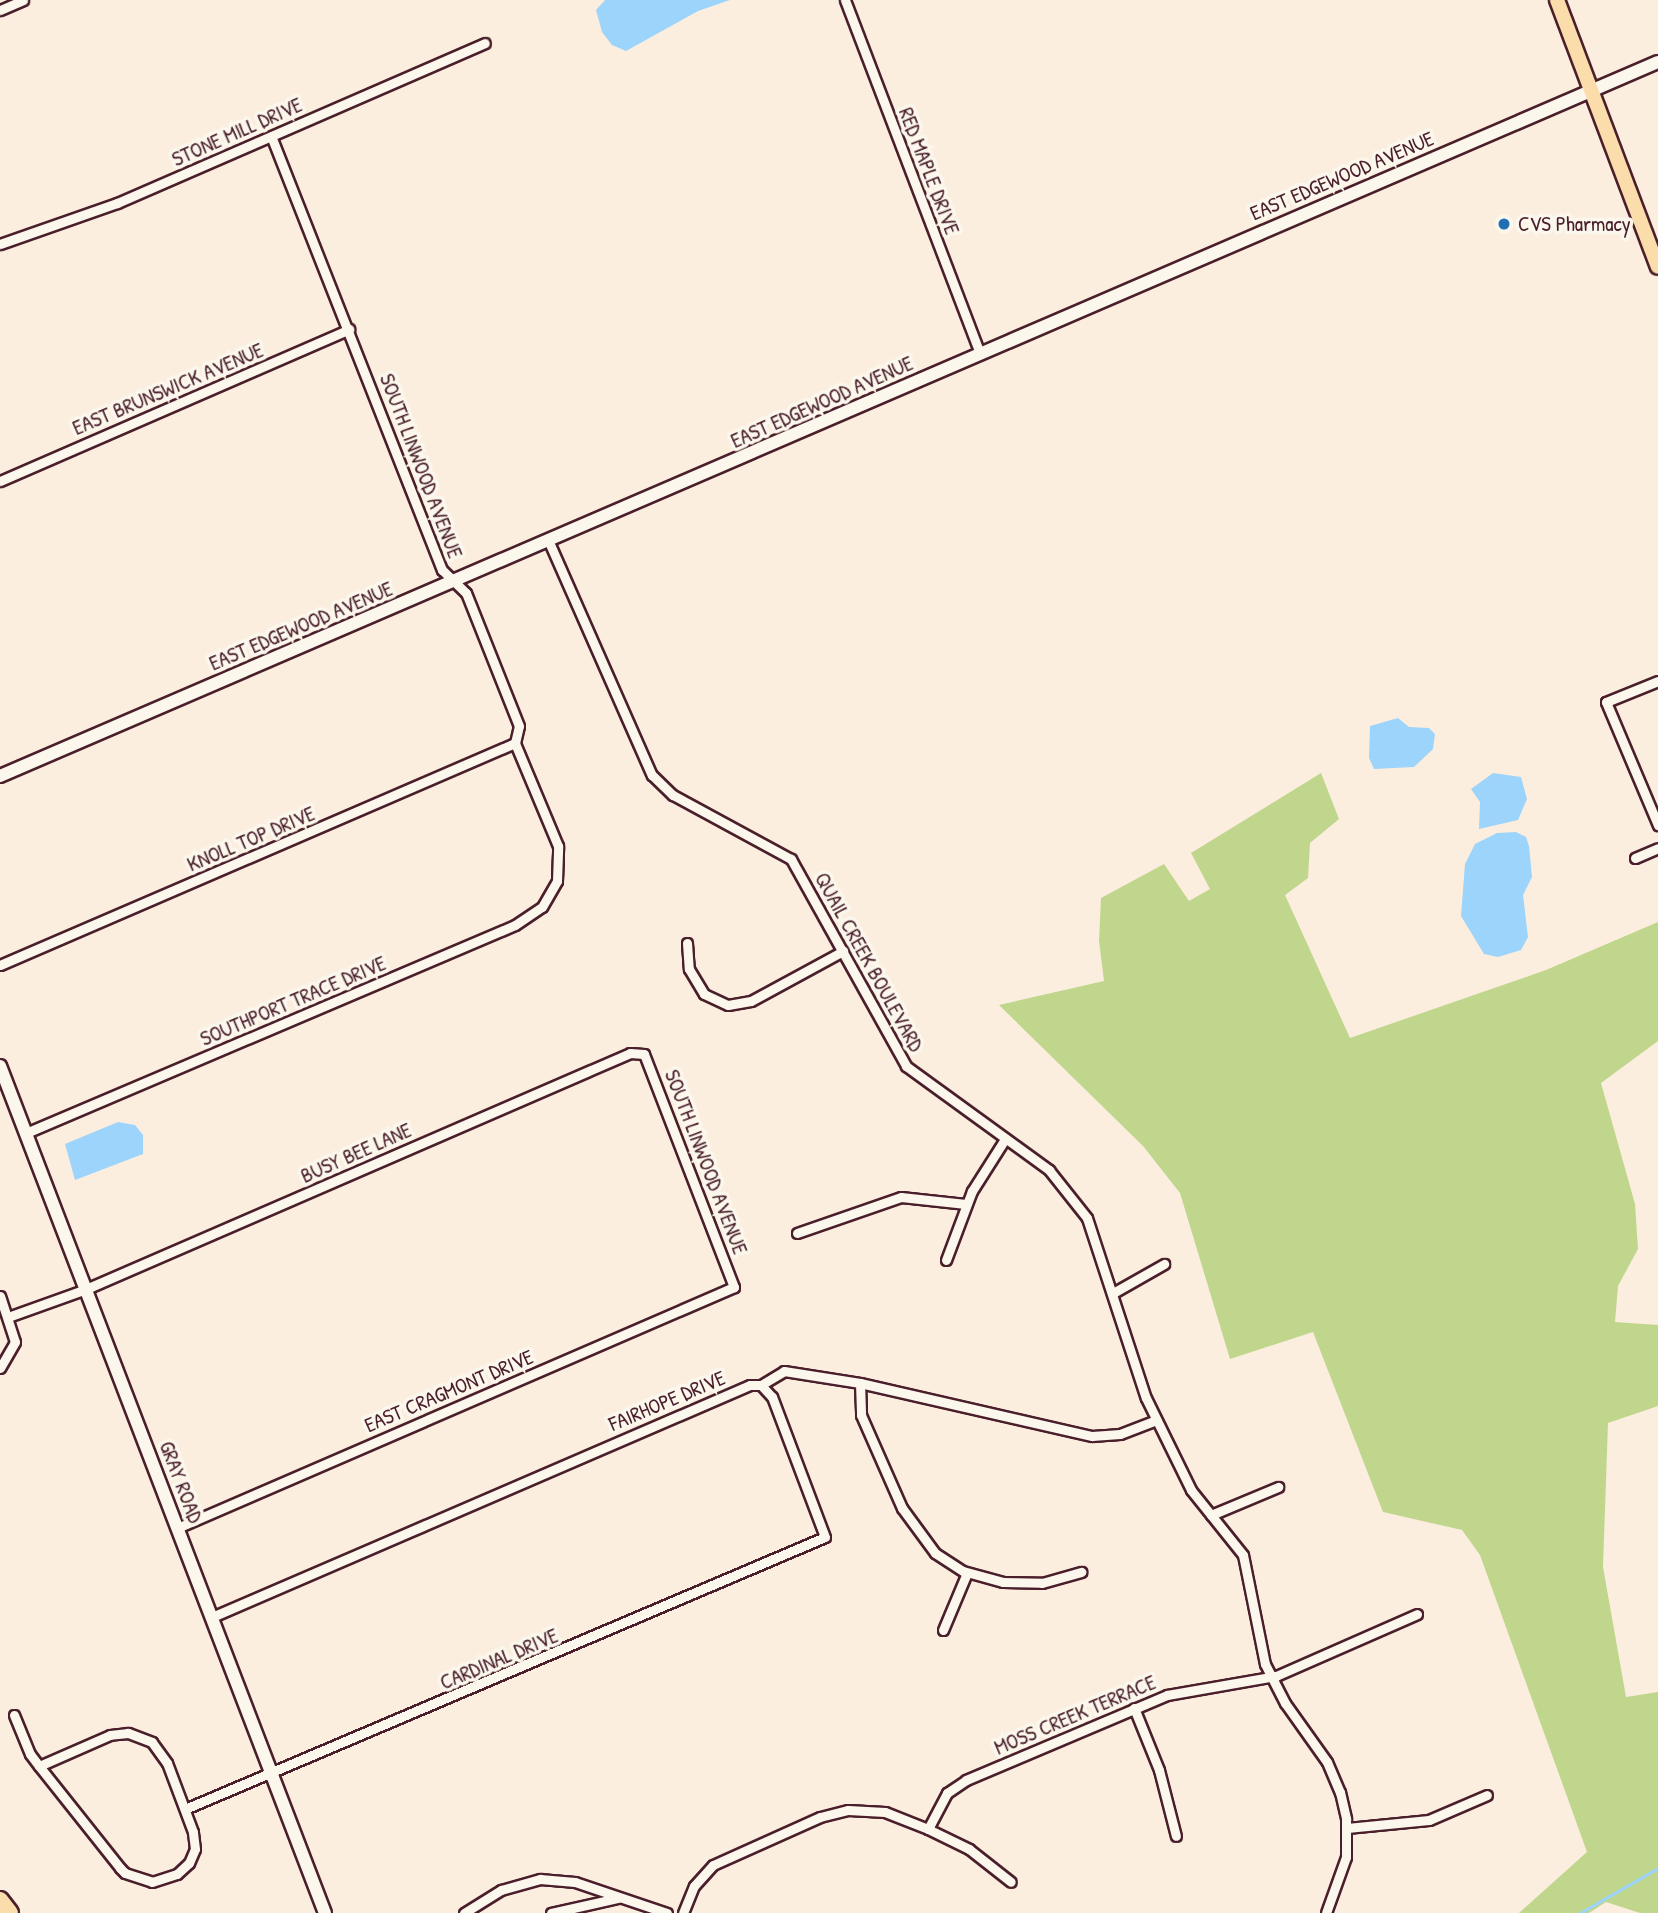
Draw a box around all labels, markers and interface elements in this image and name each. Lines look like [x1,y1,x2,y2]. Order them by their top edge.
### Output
street label: STONE MILL DRIVE [168,92,306,172]
street label: RED MAPLE DRIVE [893,104,965,238]
street label: EAST EDGEWOOD AVENUE [1246,126,1438,226]
place label: CVS Pharmacy [1518,211,1631,237]
marker: CVS Pharmacy [1496,216,1512,232]
street label: EAST BRUNSWICK AVENUE [69,337,267,441]
street label: EAST EDGEWOOD AVENUE [727,350,917,454]
street label: SOUTH LINWOOD AVENUE [374,370,468,562]
street label: EAST EDGEWOOD AVENUE [205,576,397,676]
street label: KNOLL TOP DRIVE [183,801,319,877]
street label: QUAIL CREEK BOULEVARD [809,868,929,1056]
street label: SOUTHPORT TRACE DRIVE [196,950,390,1052]
street label: SOUTH LINWOOD AVENUE [659,1066,753,1258]
street label: BUSY BEE LANE [297,1117,415,1189]
street label: EAST CRAGMONT DRIVE [361,1344,537,1438]
street label: FAIRHOPE DRIVE [605,1365,729,1437]
street label: GRAY ROAD [154,1438,208,1526]
street label: CARDINAL DRIVE [436,1623,562,1695]
street label: MOSS CREEK TERRACE [990,1670,1160,1760]

